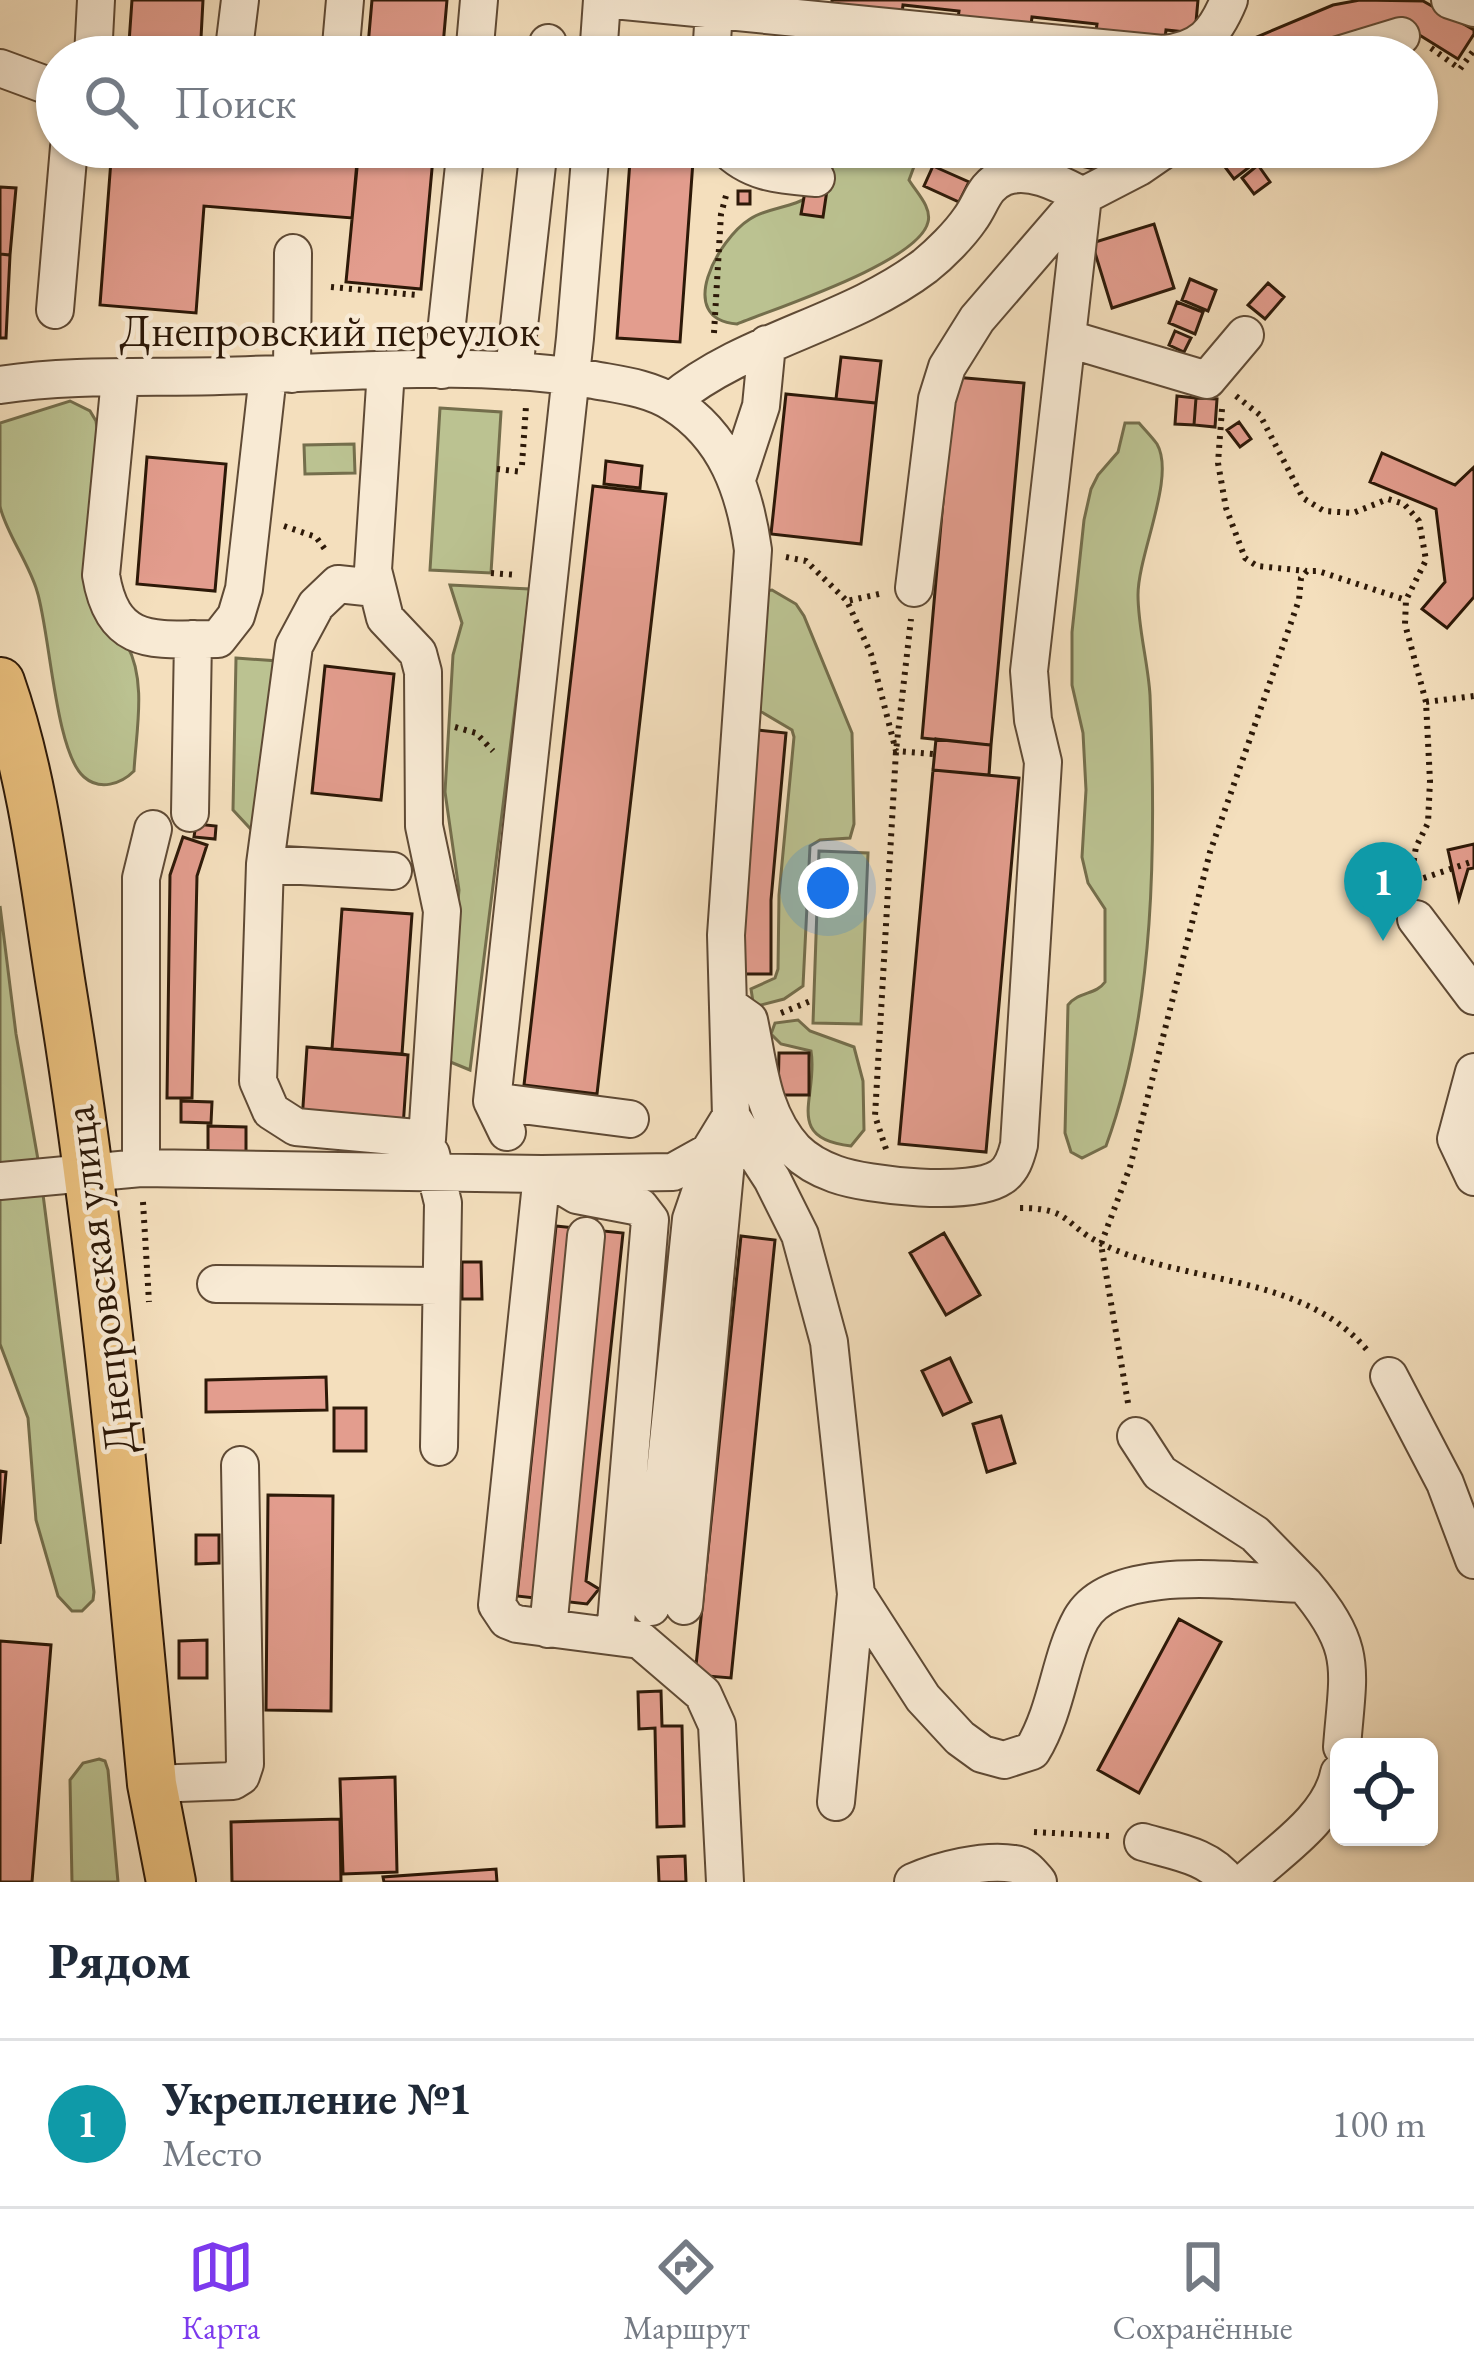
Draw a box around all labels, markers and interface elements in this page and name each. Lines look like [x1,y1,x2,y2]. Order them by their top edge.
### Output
search box [36,36,1438,168]
icon: search [78,69,144,135]
text: Поиск [174,73,296,131]
street label: Днепровский переулок [120,301,540,359]
pin: 1 [1344,842,1422,941]
your location [798,858,858,918]
street label: Днепровская улица [48,1102,148,1458]
map controls [1330,1738,1438,1846]
button: locate [1330,1738,1438,1846]
text: Рядом [48,1927,191,1993]
text: Укрепление №1 [162,2069,472,2127]
text: 1 [77,2098,97,2149]
text: 100 m [1332,2098,1426,2149]
text: Место [162,2127,262,2178]
tab: Карта [181,2234,260,2349]
tab: Маршрут [623,2234,750,2349]
tab: Сохранённые [1113,2234,1293,2349]

